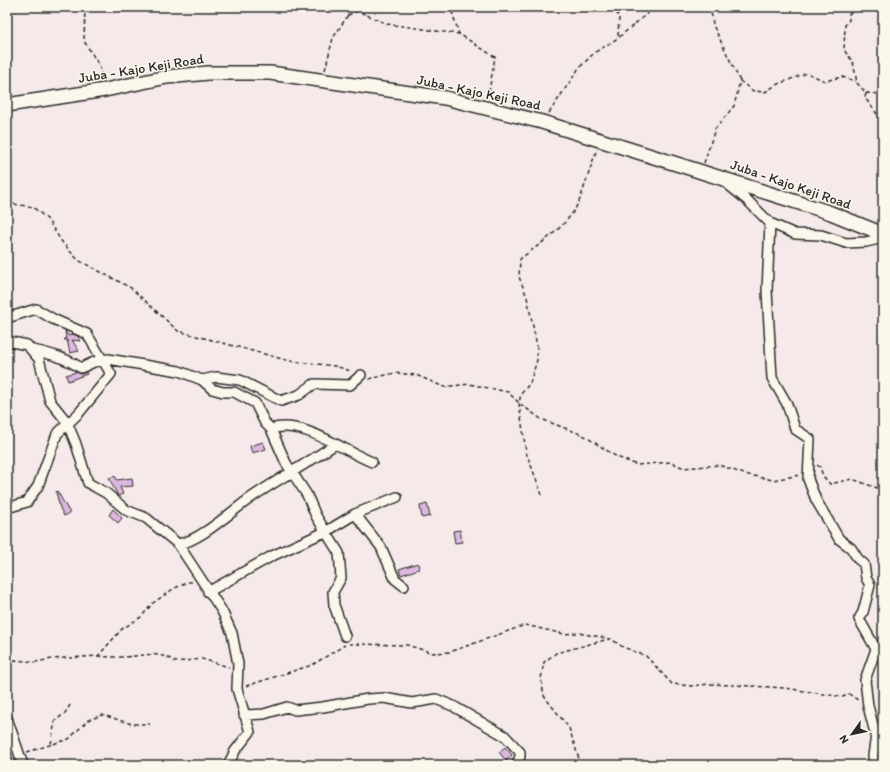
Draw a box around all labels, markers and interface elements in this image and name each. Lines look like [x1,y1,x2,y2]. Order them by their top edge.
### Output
street label: Juba - Kajo Keji Road [77,50,205,87]
street label: Juba - Kajo Keji Road [415,71,543,114]
street label: Juba - Kajo Keji Road [728,156,854,213]
north arrow [832,714,872,754]
text: N [837,733,852,746]

